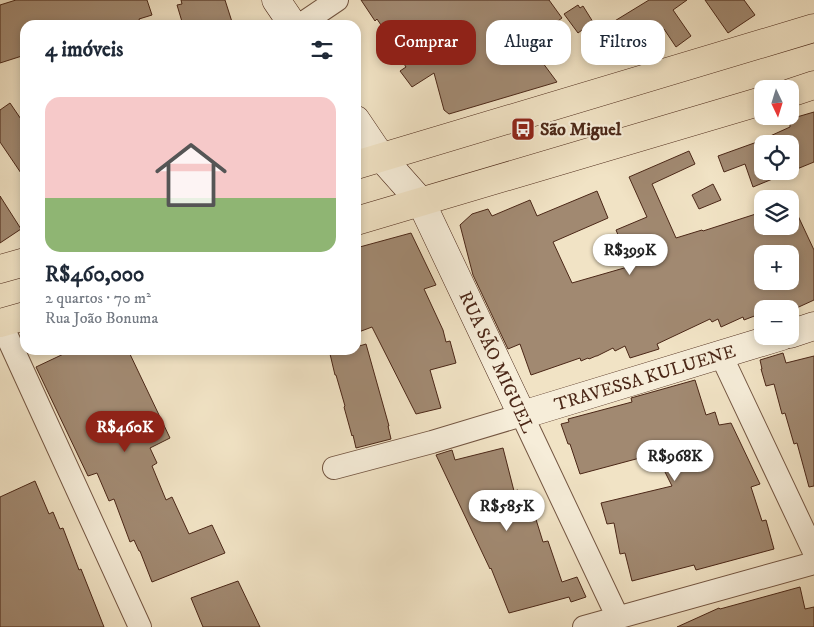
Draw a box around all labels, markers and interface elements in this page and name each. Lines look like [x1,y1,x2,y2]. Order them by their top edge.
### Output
chip: Comprar [376,20,476,65]
chip: Alugar [486,20,571,65]
chip: Filtros [581,20,665,65]
icon: filters [308,36,336,64]
text: 4 imóveis [45,37,123,63]
north arrow [754,80,799,125]
map controls [754,80,799,345]
bus stop icon: São Miguel [510,116,536,142]
place label: São Miguel [540,119,622,141]
icon: home [146,130,236,220]
button: locate [754,135,799,180]
button: layers [754,190,799,235]
pin: R$399K [589,234,671,276]
text: R$399K [604,240,656,260]
button: + [754,245,799,290]
text: R$460,000 [45,262,144,288]
text: 2 quartos · 70 m² [45,288,151,308]
street label: RUA SÃO MIGUEL [454,288,539,437]
button: − [754,300,799,345]
text: Rua João Bonuma [45,308,158,328]
street label: TRAVESSA KULUENE [552,341,739,417]
pin: R$460K [84,410,166,453]
text: R$460K [97,417,153,437]
pin: R$968K [634,440,716,482]
text: R$968K [648,446,702,466]
pin: R$585K [466,490,548,532]
text: R$585K [480,496,534,516]

